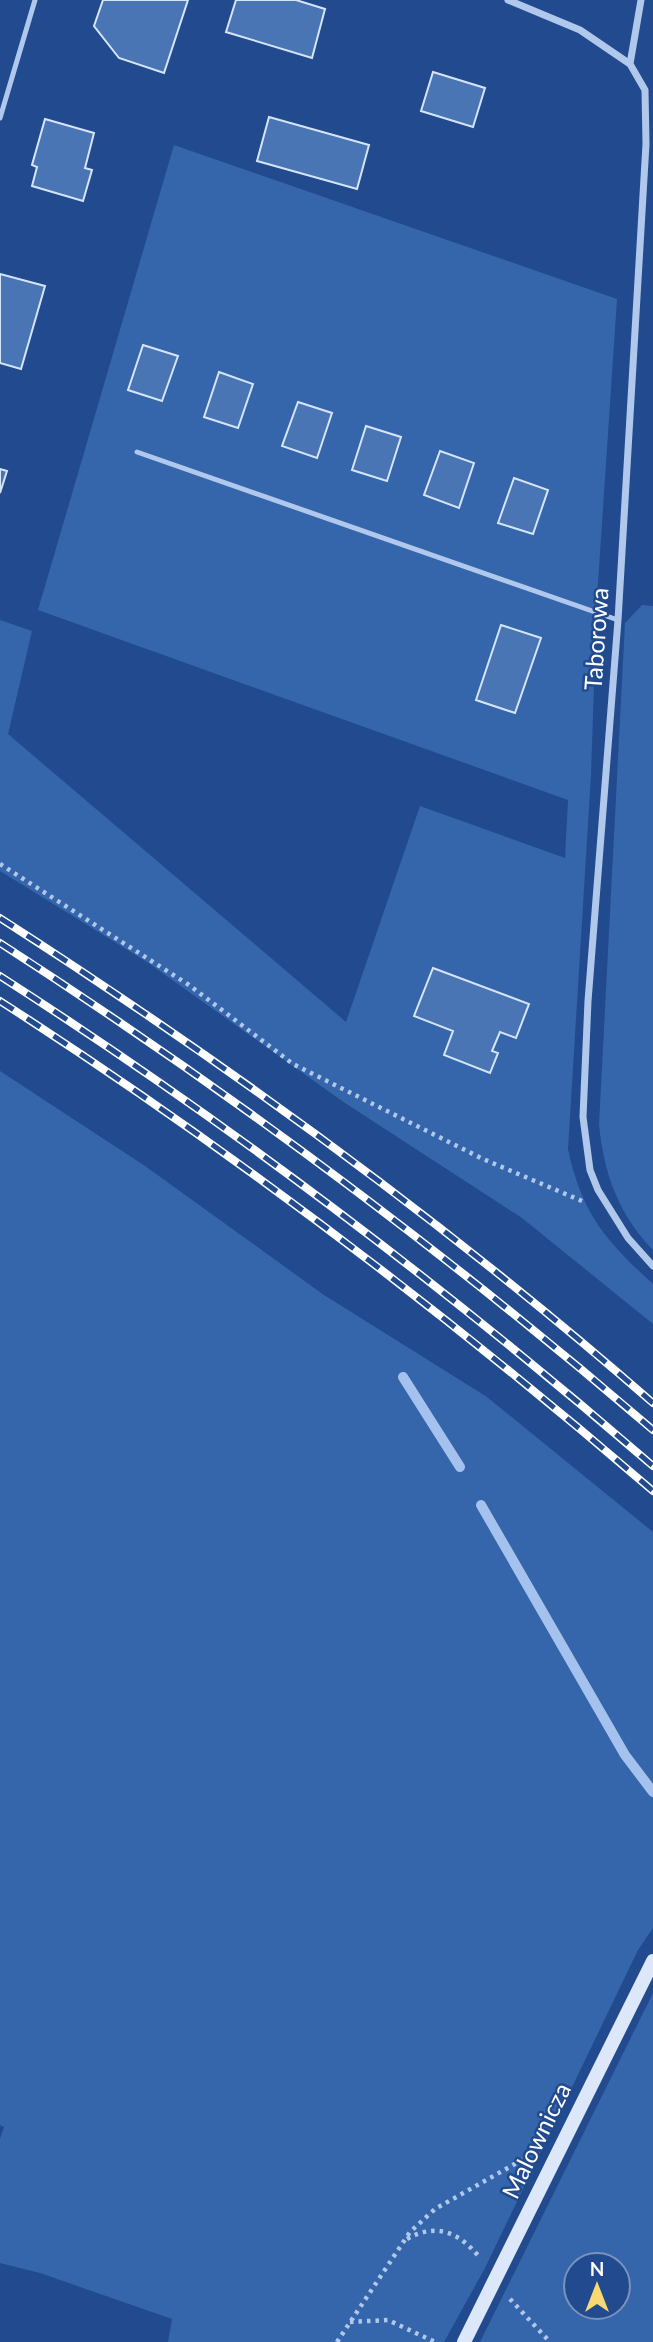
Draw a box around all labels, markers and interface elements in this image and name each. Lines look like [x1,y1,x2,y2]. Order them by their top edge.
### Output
street label: Taborowa [577,587,614,691]
street label: Malownicza [495,2078,576,2203]
north arrow [562,2251,632,2321]
text: N [590,2257,604,2280]

